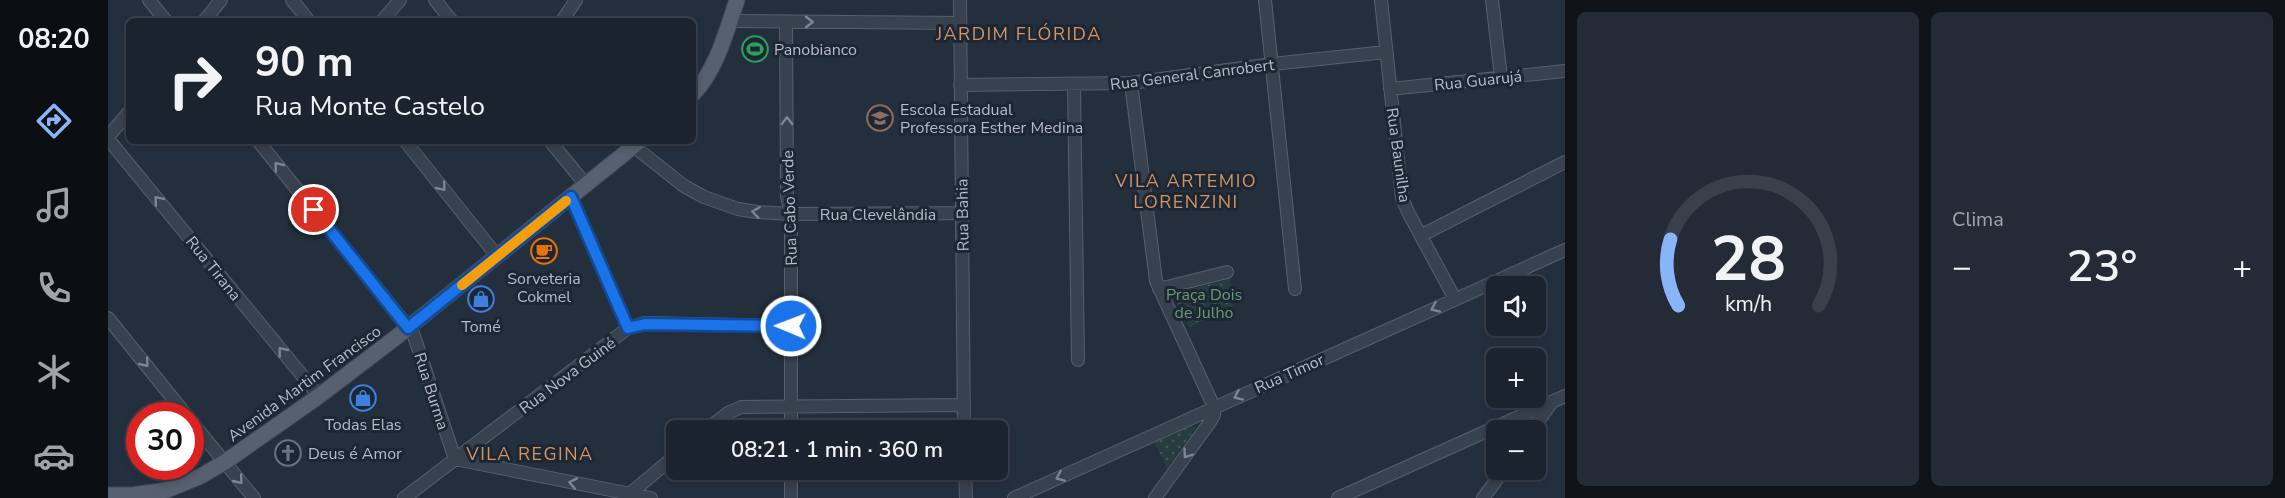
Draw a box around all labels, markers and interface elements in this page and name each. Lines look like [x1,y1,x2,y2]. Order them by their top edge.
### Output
one-way arrow [805,16,814,28]
text: 08:20 [18,21,90,58]
district label: JARDIM FLÓRIDA [935,22,1102,46]
text: 90 m [255,34,354,91]
sports icon: Panobianco [740,34,770,64]
place label: Panobianco [774,39,857,61]
icon: right [156,42,234,120]
street label: Rua General Canrobert [1109,54,1276,96]
street label: Rua Guarujá [1433,65,1523,97]
text: Rua Monte Castelo [255,88,485,125]
place label: Escola Estadual Professora Esther Medina [900,99,1083,139]
icon: directions [33,100,75,142]
school or university icon: Escola Estadual Professora Esther Medina [865,103,895,133]
street label: Rua Baunilha [1380,106,1416,204]
one-way arrow [781,116,793,125]
street label: Rua Cabo Verde [777,150,803,266]
one-way arrow [274,162,285,173]
district label: VILA ARTEMIO LORENZINI [1114,169,1257,214]
street label: Rua Bahia [951,178,975,252]
one-way arrow [435,180,446,191]
icon: music [33,184,75,226]
pin [288,184,339,235]
icon: arrive [297,193,330,226]
one-way arrow [154,196,165,207]
street label: Rua Clevelândia [820,204,936,226]
one-way arrow [752,206,761,218]
text: Clima [1952,206,2004,233]
text: 28 [1711,217,1785,302]
street label: Rua Tirana [180,232,246,306]
cafe icon: Sorveteria Cokmel [529,236,559,266]
text: 23° [2067,236,2137,297]
text: − [1952,245,1972,290]
text: + [2232,245,2252,290]
icon: phone [33,267,75,309]
place label: Sorveteria Cokmel [507,268,581,308]
map controls [1486,276,1546,480]
button: sound [1486,276,1546,336]
shop icon: Tomé [466,284,496,314]
park label: Praça Dois de Julho [1166,284,1242,324]
text: km/h [1724,289,1772,319]
position arrow [759,294,823,358]
one-way arrow [1430,301,1441,313]
place label: Tomé [461,316,501,338]
street label: Avenida Martim Francisco [223,321,386,447]
street label: Rua Nova Guiné [515,332,620,419]
one-way arrow [278,347,289,358]
button: + [1486,348,1546,408]
street label: Rua Timor [1251,349,1328,399]
street label: Rua Burma [408,350,454,433]
icon: climate [33,351,75,393]
one-way arrow [137,357,148,368]
shop icon: Todas Elas [348,383,378,413]
one-way arrow [1233,389,1244,401]
speed limit sign: 30 [126,402,204,480]
place label: Todas Elas [324,414,402,436]
button: − [1486,420,1546,480]
icon: car [33,435,75,477]
text: 08:21 · 1 min · 360 m [731,435,943,465]
church icon: Deus é Amor [273,438,303,468]
district label: VILA REGINA [465,442,594,466]
place label: Deus é Amor [308,443,402,465]
one-way arrow [1183,447,1194,458]
one-way arrow [1056,470,1067,482]
one-way arrow [232,473,243,484]
one-way arrow [568,477,578,490]

